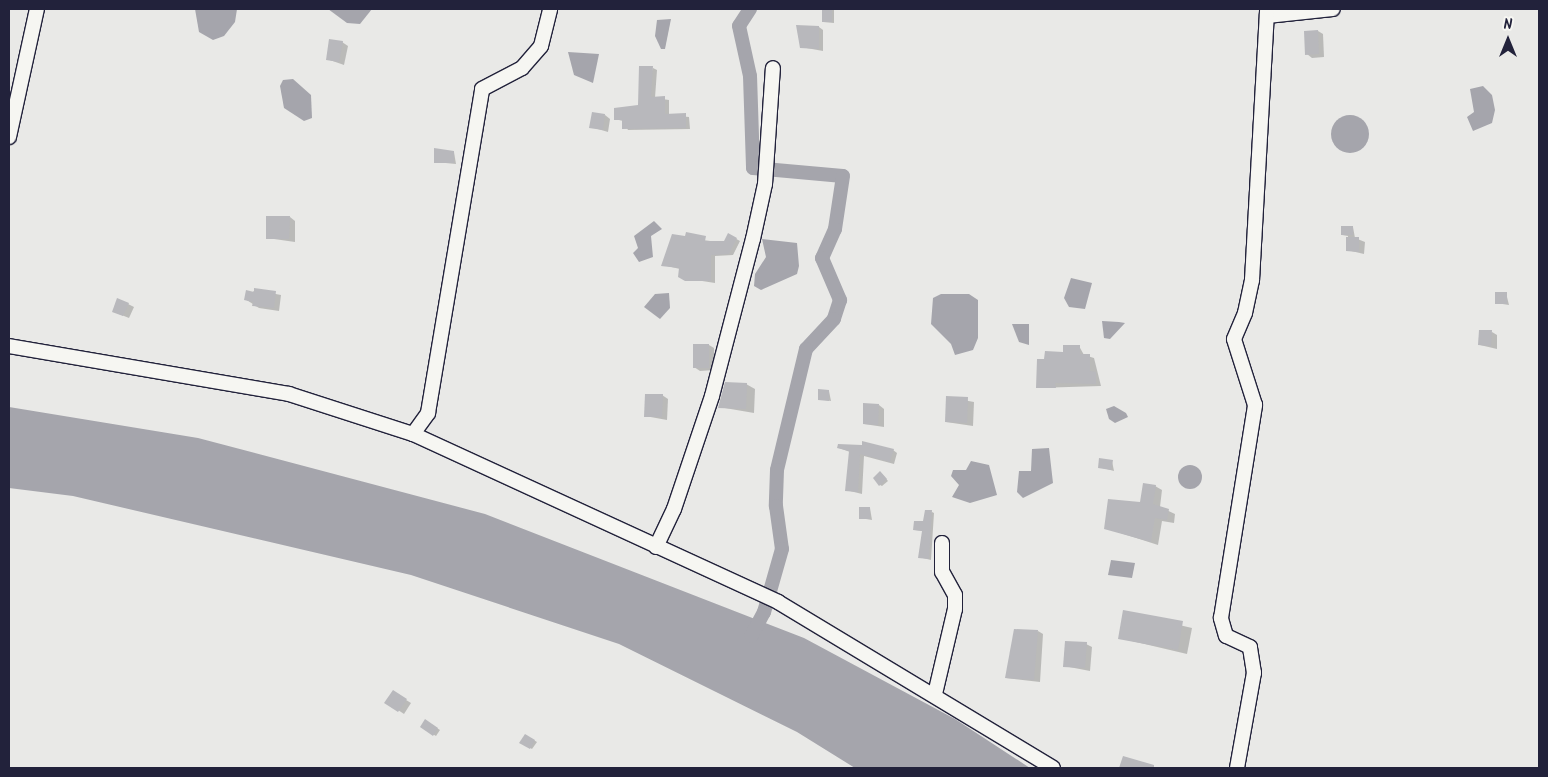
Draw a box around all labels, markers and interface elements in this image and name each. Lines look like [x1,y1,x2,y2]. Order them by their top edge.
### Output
text: N [1504,14,1512,36]
north arrow [1483,15,1533,65]

